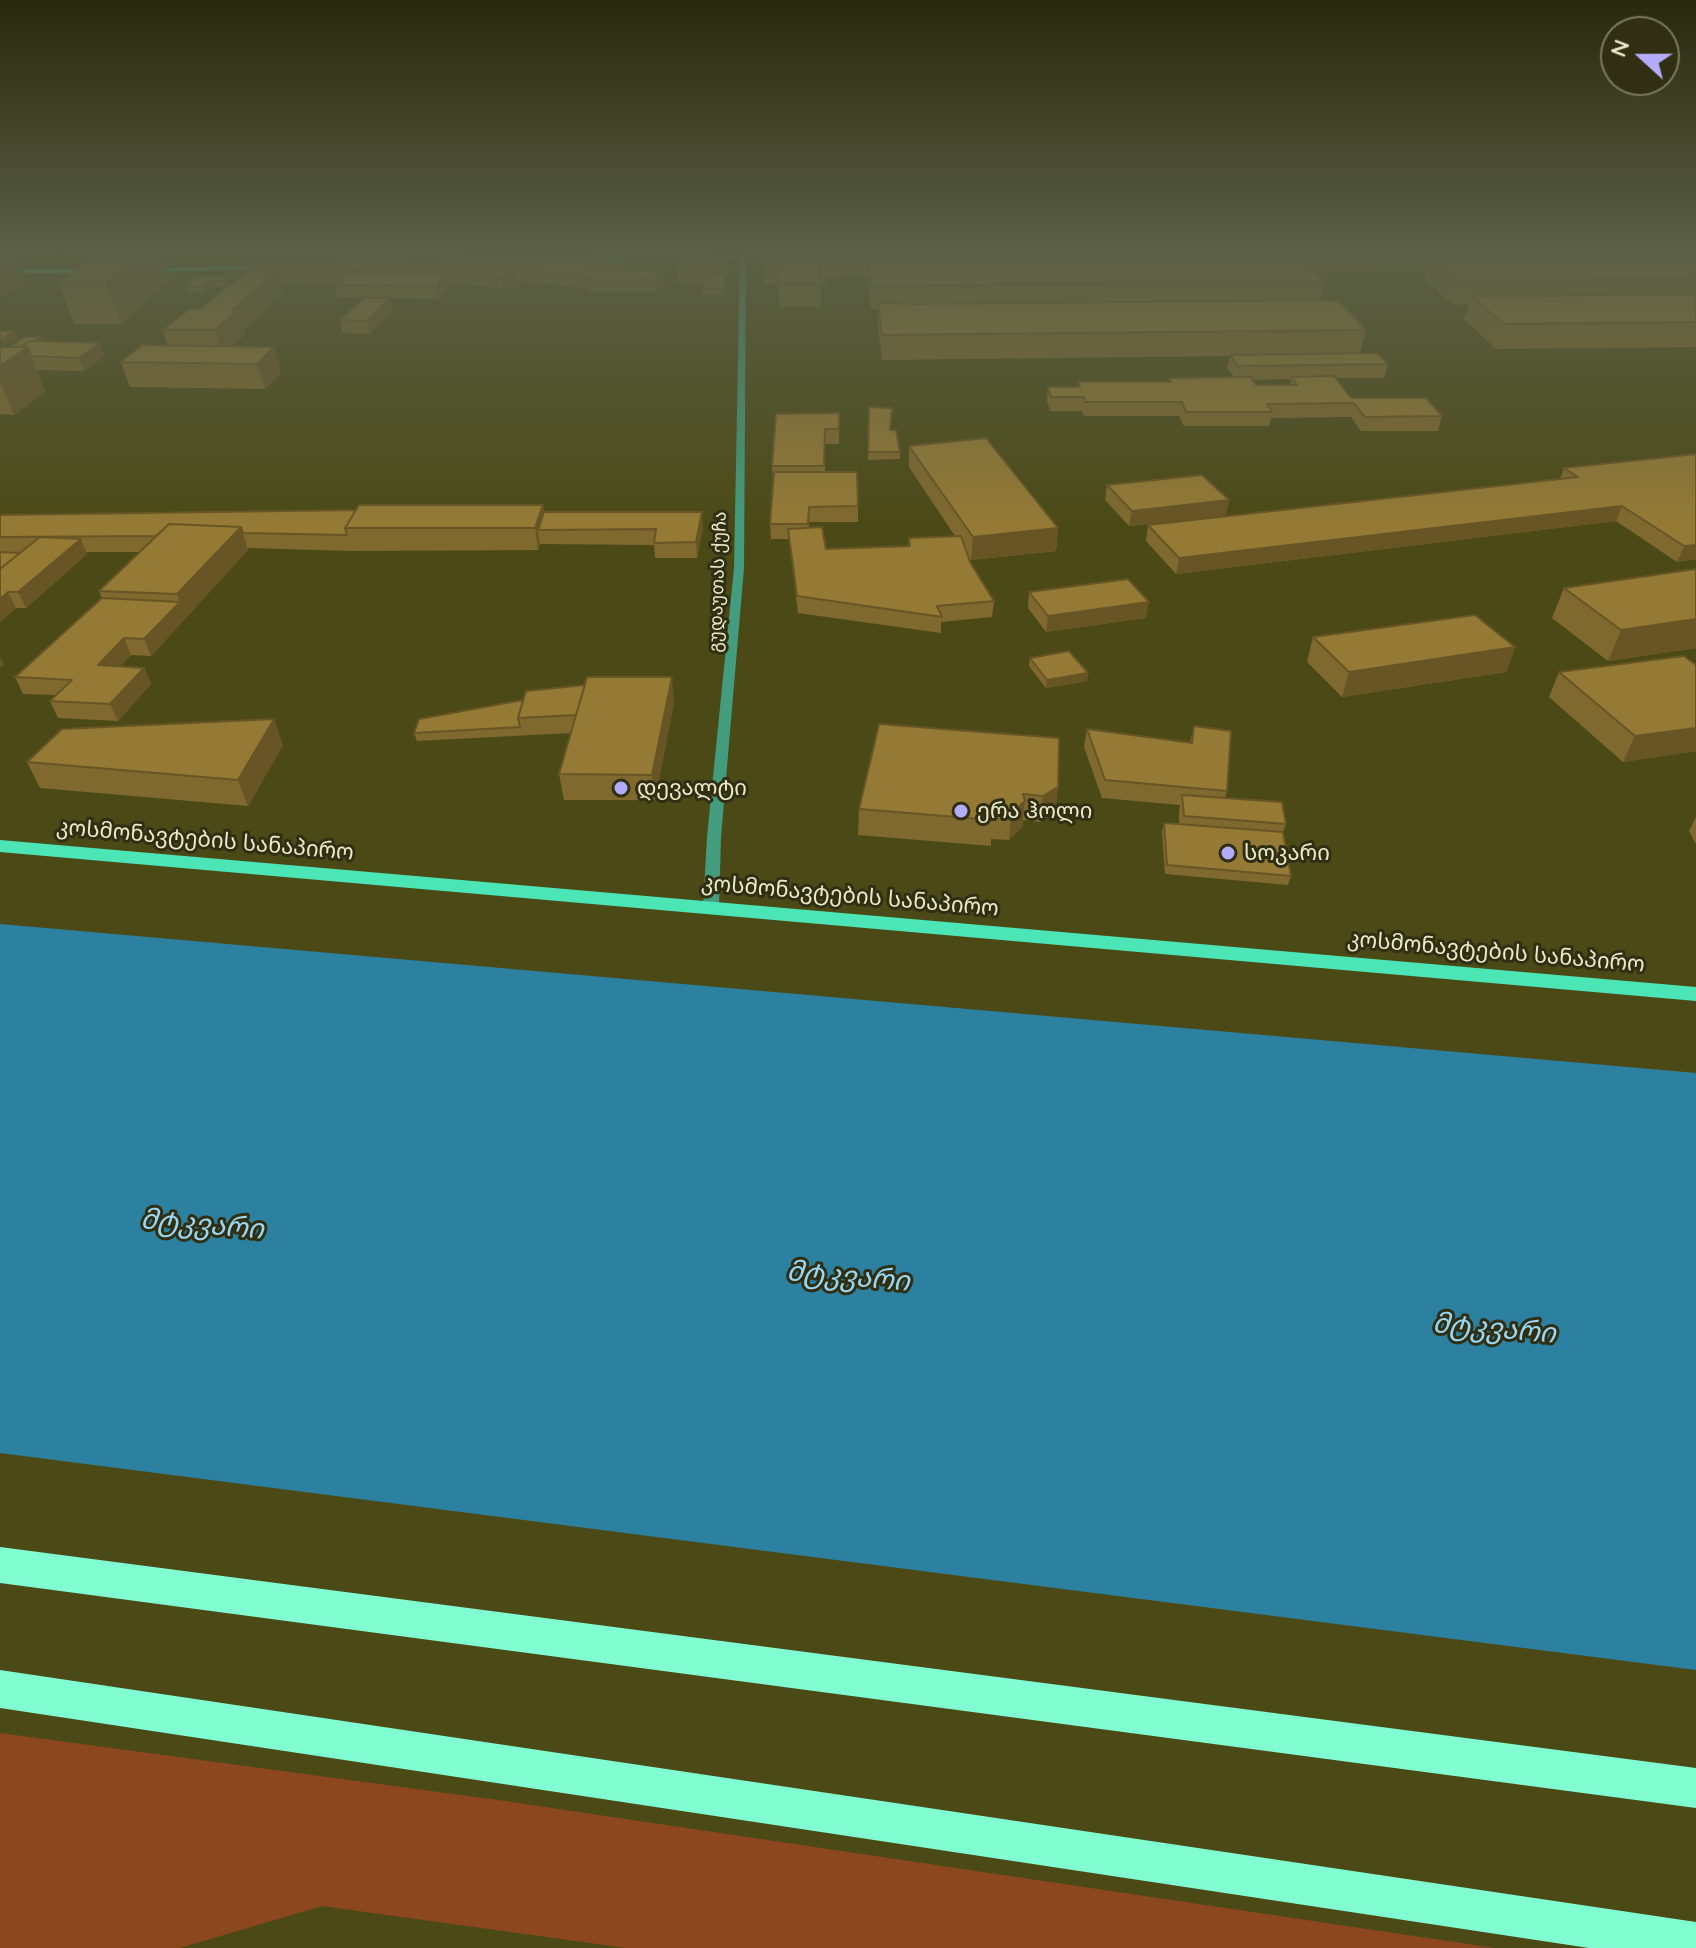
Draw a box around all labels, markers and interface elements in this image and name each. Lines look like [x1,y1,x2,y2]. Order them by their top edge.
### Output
north arrow [1600,16,1680,96]
text: N [1603,36,1635,61]
street label: გუდაუთას ქუჩა [705,511,731,653]
place label: დევალტი [637,775,747,801]
marker: დევალტი [612,779,630,797]
place label: ერა ჰოლი [977,798,1092,824]
marker: ერა ჰოლი [952,802,970,820]
street label: კოსმონავტების სანაპირო [55,814,355,866]
place label: სოკარი [1244,840,1330,866]
marker: სოკარი [1219,844,1237,862]
street label: კოსმონავტების სანაპირო [700,870,1000,922]
street label: კოსმონავტების სანაპირო [1346,926,1646,978]
water label: მტკვარი [139,1203,265,1247]
water label: მტკვარი [785,1255,911,1299]
water label: მტკვარი [1431,1307,1557,1351]

